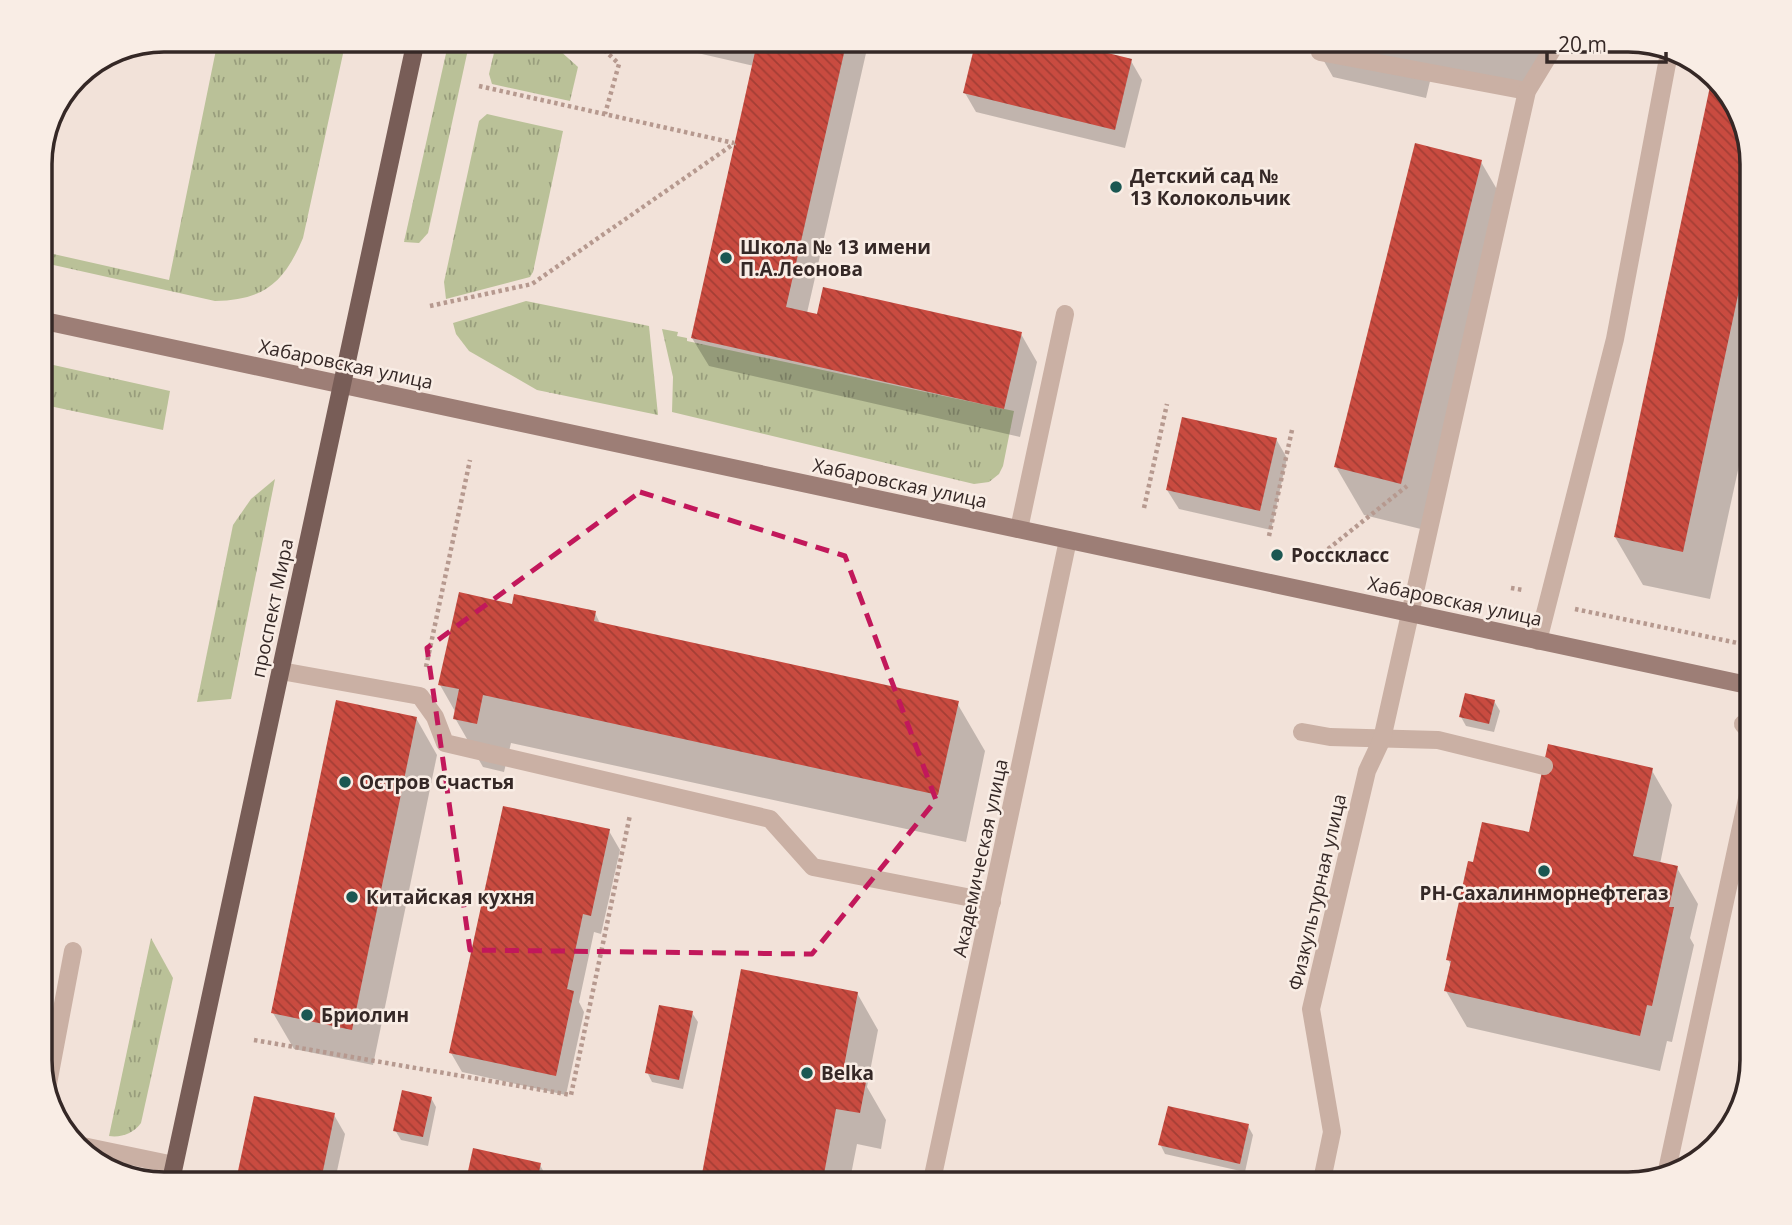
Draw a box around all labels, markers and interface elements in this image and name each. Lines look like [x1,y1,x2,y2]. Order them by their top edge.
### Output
scale bar [1547,21,1666,65]
text: 20 m [1558,30,1607,58]
place label: Детский сад № 13 Колокольчик [1130,163,1291,211]
marker: Детский сад № 13 Колокольчик [1108,179,1124,195]
place label: Школа № 13 имени П.А.Леонова [740,234,931,282]
marker: Школа № 13 имени П.А.Леонова [718,250,734,266]
street label: Хабаровская улица [257,333,435,395]
street label: Хабаровская улица [811,452,989,514]
street label: проспект Мира [245,536,299,680]
place label: Росскласс [1291,542,1389,568]
marker: Росскласс [1269,547,1285,563]
street label: Хабаровская улица [1366,570,1544,632]
street label: Академическая улица [946,756,1014,960]
place label: Остров Счастья [359,769,514,795]
marker: Остров Счастья [337,774,353,790]
street label: Физкультурная улица [1282,791,1352,993]
marker: РН-Сахалинморнефтегаз [1536,863,1552,879]
place label: РН-Сахалинморнефтегаз [1419,880,1669,906]
place label: Китайская кухня [366,884,535,910]
marker: Китайская кухня [344,889,360,905]
place label: Бриолин [321,1002,409,1028]
marker: Бриолин [299,1007,315,1023]
place label: Belka [821,1060,874,1086]
marker: Belka [799,1065,815,1081]

